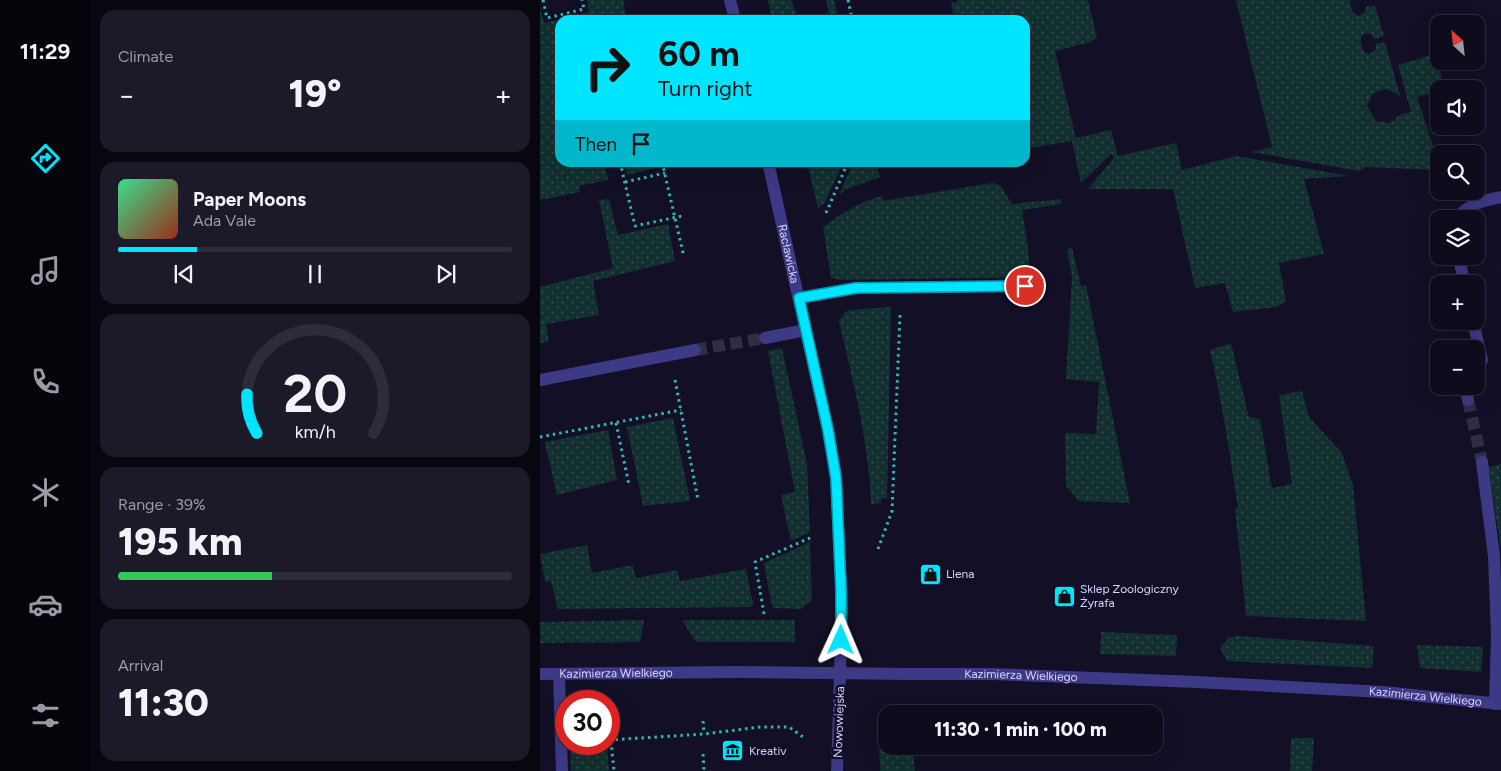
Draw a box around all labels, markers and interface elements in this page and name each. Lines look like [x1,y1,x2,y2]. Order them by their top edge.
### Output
north arrow [1430,15,1485,70]
map controls [1430,15,1485,395]
text: 60 m [658,33,740,75]
icon: right [575,35,640,100]
text: 11:29 [20,38,70,65]
text: Climate [118,47,173,66]
text: 19° [288,71,342,117]
text: Turn right [658,75,753,102]
text: − [118,78,135,112]
text: + [495,78,512,112]
button: sound [1430,80,1485,135]
icon: arrive [627,130,655,158]
text: Then [575,133,617,156]
icon: directions [28,141,63,176]
button: search [1430,145,1485,200]
text: Paper Moons [193,188,306,211]
button: layers [1430,210,1485,265]
text: Ada Vale [193,211,256,230]
street label: Racławicka [775,223,802,285]
icon: music [28,253,63,288]
icon: previous [170,260,198,288]
icon: pause [301,260,329,288]
icon: next [432,260,460,288]
pin [1004,265,1046,307]
icon: arrive [1011,272,1039,300]
button: + [1430,275,1485,330]
button: − [1430,340,1485,395]
text: 20 [283,363,347,425]
icon: phone [28,364,63,399]
text: km/h [295,421,335,442]
icon: climate [28,475,63,510]
text: Range · 39% [118,495,206,514]
text: 195 km [118,519,242,565]
shop icon: Llena [918,562,942,586]
place label: Llena [946,567,974,581]
place label: Sklep Zoologiczny Żyrafa [1080,582,1179,610]
shop icon: Sklep Zoologiczny Żyrafa [1052,584,1076,608]
icon: car [28,587,63,622]
position arrow [814,613,866,665]
text: Arrival [118,656,163,675]
street label: Kazimierza Wielkiego [559,666,673,681]
street label: Kazimierza Wielkiego [964,667,1078,684]
text: 11:30 [118,680,209,726]
street label: Kazimierza Wielkiego [1368,684,1483,709]
street label: Nowowiejska [831,686,847,758]
speed limit sign: 30 [555,690,620,755]
icon: filters [28,698,63,733]
text: 11:30 · 1 min · 100 m [934,718,1107,741]
museum icon: Kreativ [721,739,745,763]
place label: Kreativ [749,744,787,758]

